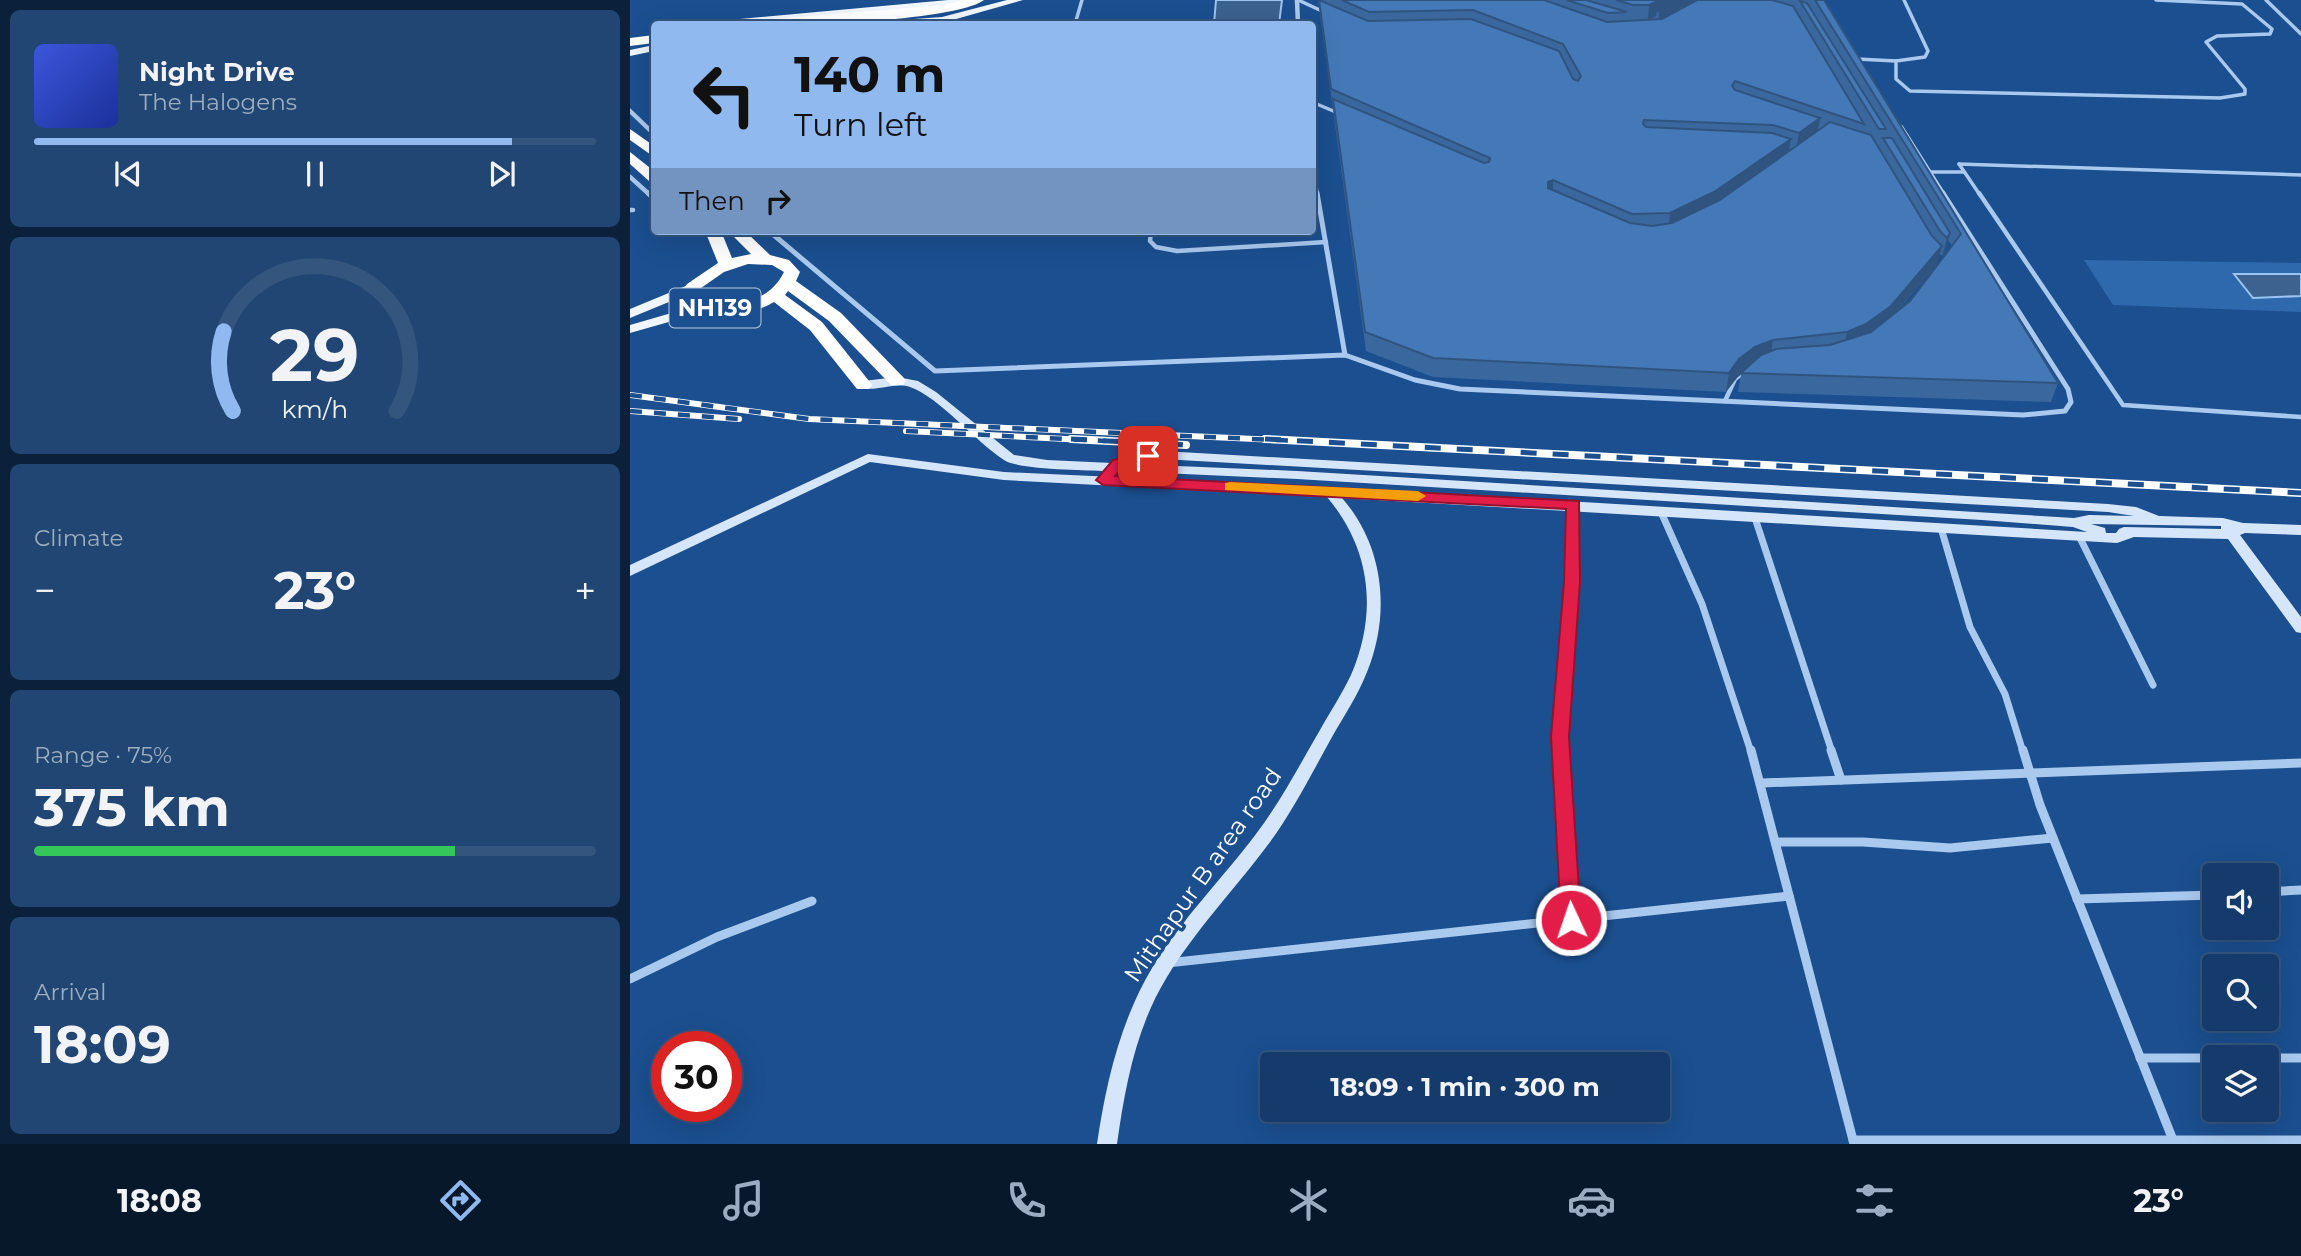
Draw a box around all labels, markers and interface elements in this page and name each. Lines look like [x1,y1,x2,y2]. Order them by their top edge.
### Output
text: 140 m [794,45,946,104]
icon: left [679,49,770,140]
text: Night Drive [139,56,295,88]
text: The Halogens [139,88,297,116]
text: Turn left [794,105,928,144]
icon: previous [109,155,147,193]
icon: pause [296,155,334,193]
icon: next [483,155,521,193]
icon: right [759,182,797,220]
text: Then [679,185,745,217]
road number: NH139 [670,288,760,328]
text: 29 [270,312,360,400]
text: km/h [282,394,348,424]
pin [1118,426,1178,486]
icon: arrive [1129,437,1167,475]
text: Climate [34,524,123,552]
text: 23° [274,559,356,622]
text: − [34,567,56,614]
text: + [574,567,596,614]
text: Range · 75% [34,741,172,769]
street label: Mithapur B area road [1118,762,1288,987]
text: 375 km [34,776,230,839]
map controls [2202,863,2279,1122]
button: sound [2202,863,2279,940]
position arrow [1534,883,1608,957]
button: search [2202,954,2279,1031]
text: Arrival [34,978,107,1006]
text: 18:09 [34,1013,171,1076]
speed limit sign: 30 [651,1031,742,1122]
button: layers [2202,1045,2279,1122]
text: 18:09 · 1 min · 300 m [1330,1071,1600,1103]
icon: directions [436,1176,485,1225]
icon: music [719,1176,768,1225]
icon: phone [1002,1176,1051,1225]
icon: climate [1284,1176,1333,1225]
icon: car [1567,1176,1616,1225]
icon: filters [1850,1176,1899,1225]
text: 18:08 [117,1181,202,1220]
text: 23° [2133,1181,2184,1220]

